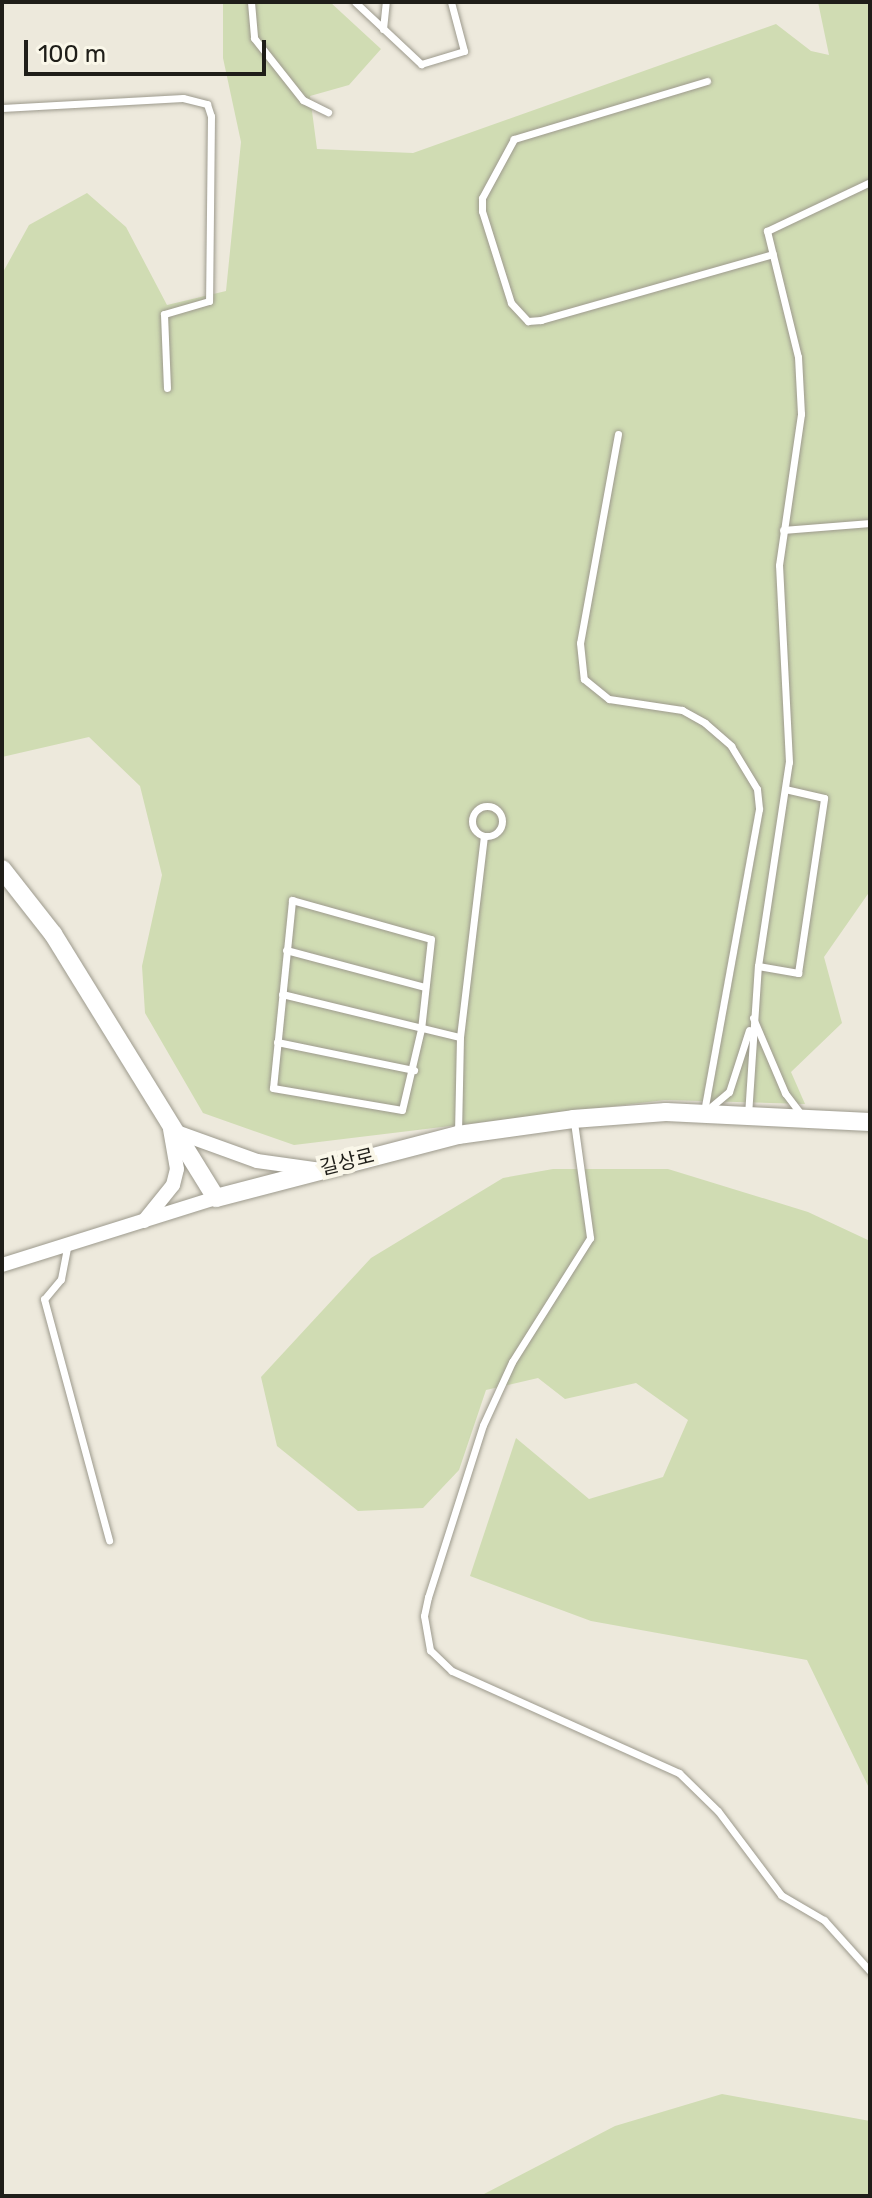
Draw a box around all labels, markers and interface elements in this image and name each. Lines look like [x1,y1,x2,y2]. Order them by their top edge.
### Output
scale bar [28,24,270,74]
text: 100 m [38,40,106,68]
street label: 길상로 [317,1144,377,1180]

